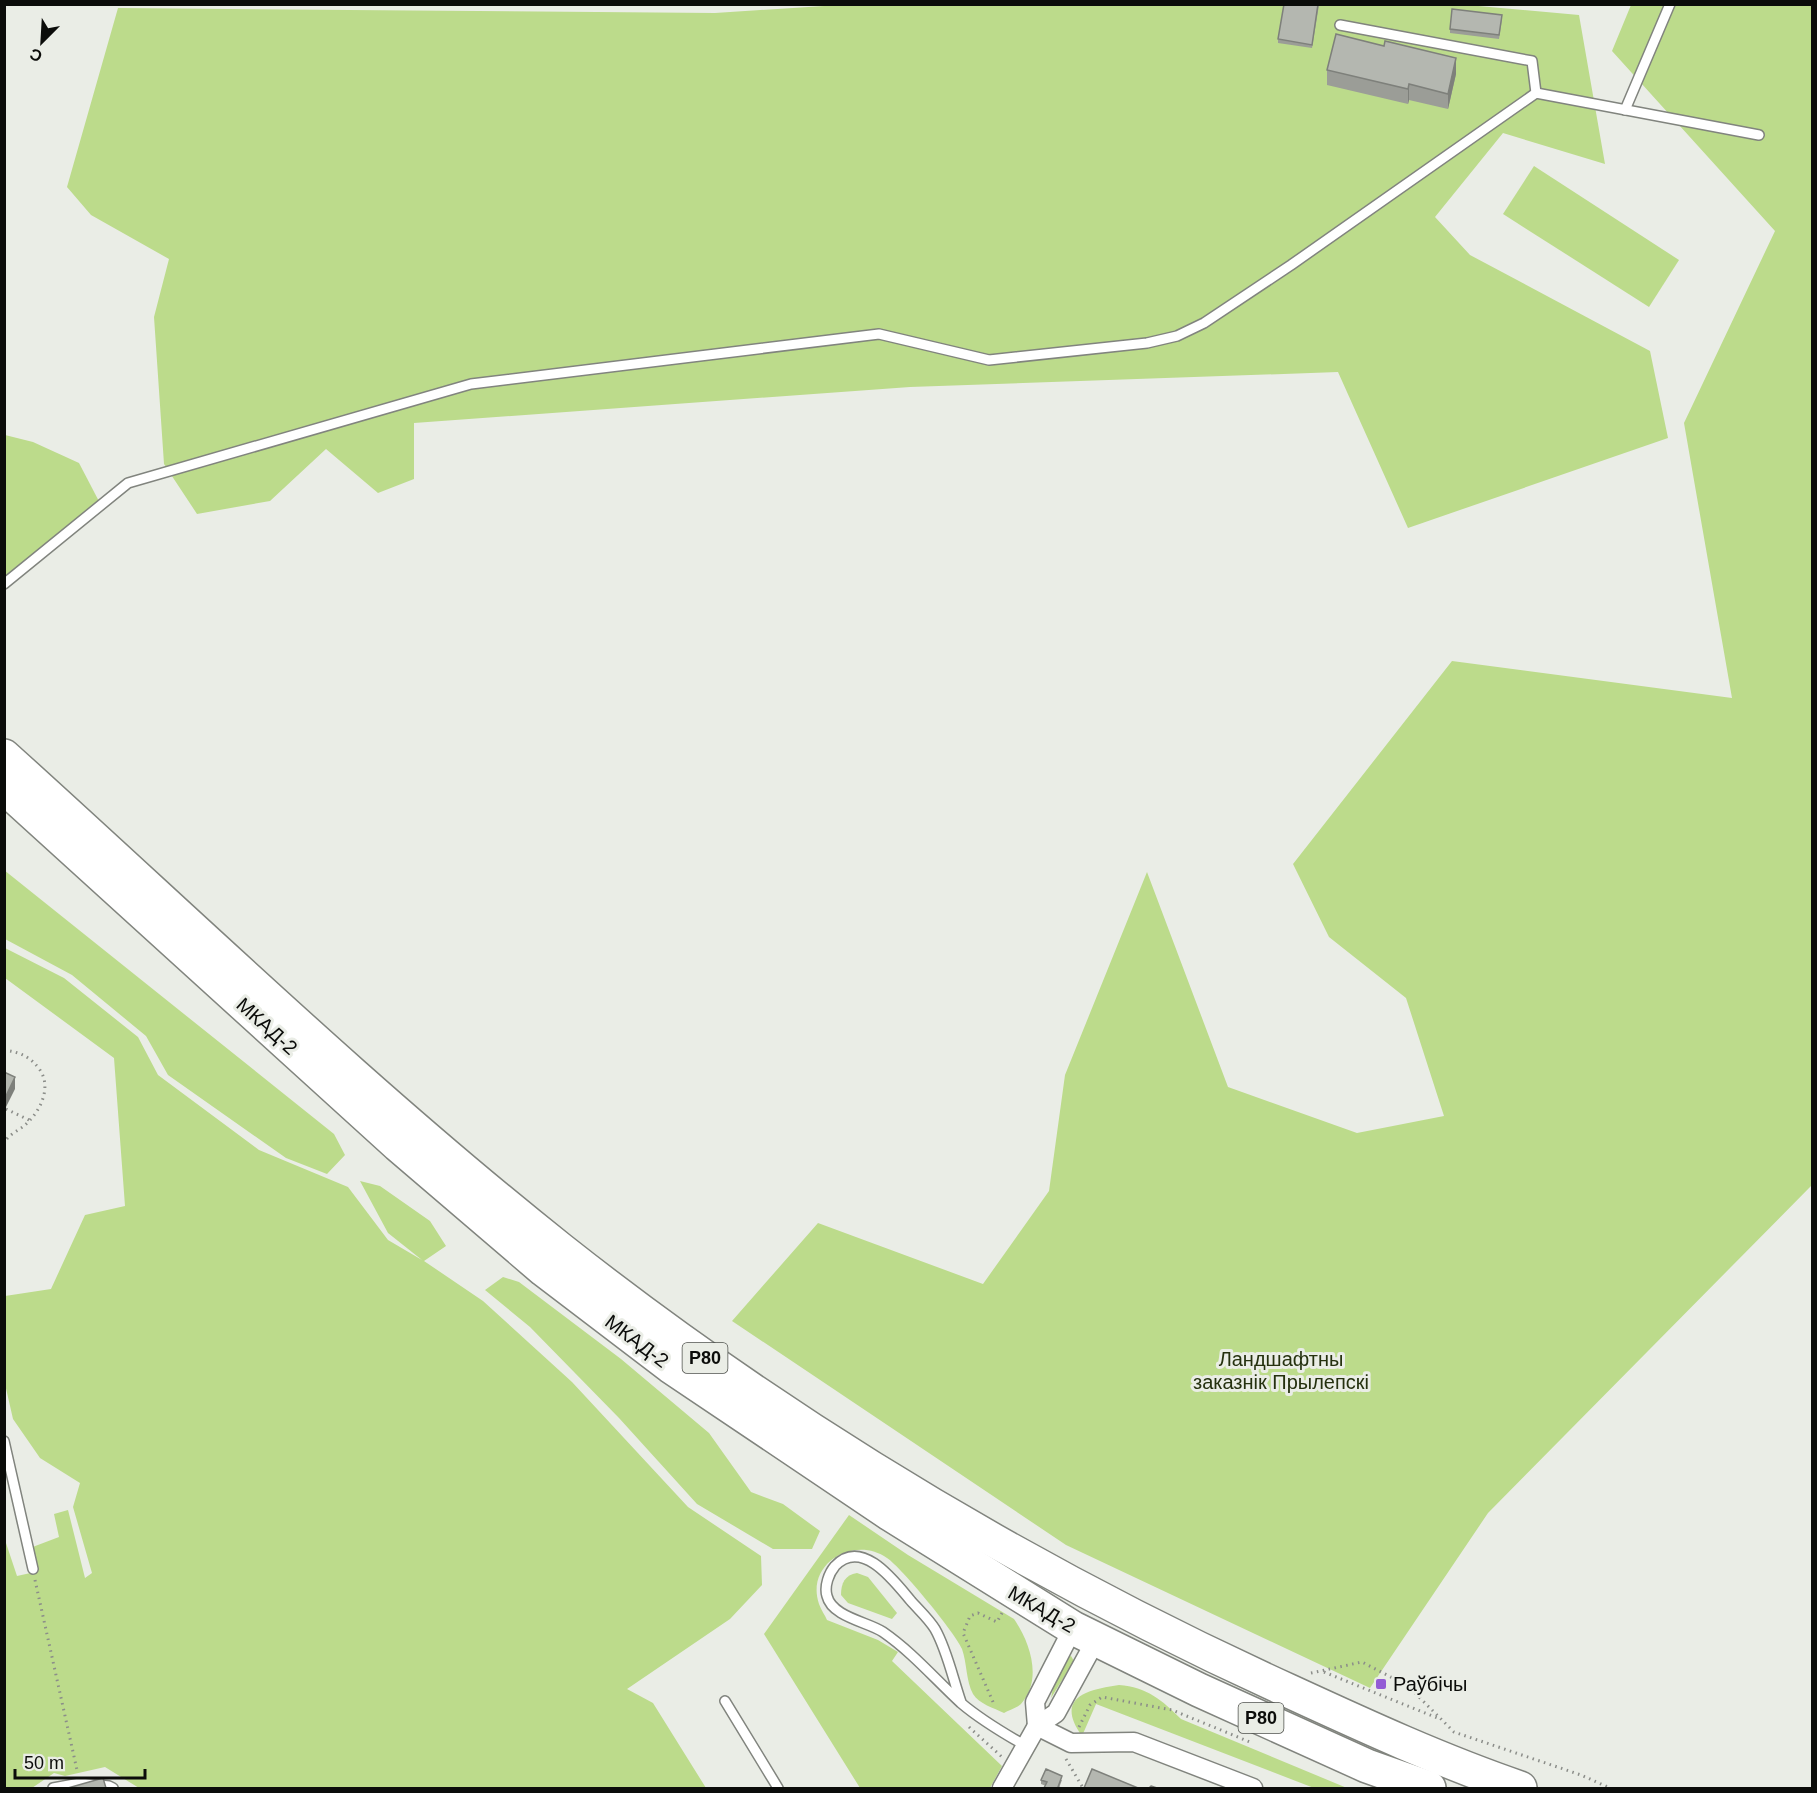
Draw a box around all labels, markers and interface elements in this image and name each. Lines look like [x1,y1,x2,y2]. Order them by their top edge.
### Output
north arrow [12,12,72,72]
text: С [27,45,45,65]
street label: МКАД-2 [232,993,302,1059]
street label: МКАД-2 [601,1310,673,1372]
road number: Р80 [682,1343,728,1373]
park label: Ландшафтны заказнік Прылепскі [1193,1348,1369,1393]
street label: МКАД-2 [1005,1581,1079,1637]
place label: Раўбічы [1393,1673,1468,1695]
marker: Раўбічы [1374,1677,1388,1691]
road number: Р80 [1238,1703,1284,1733]
scale bar [15,1742,146,1780]
text: 50 m [24,1753,64,1773]

